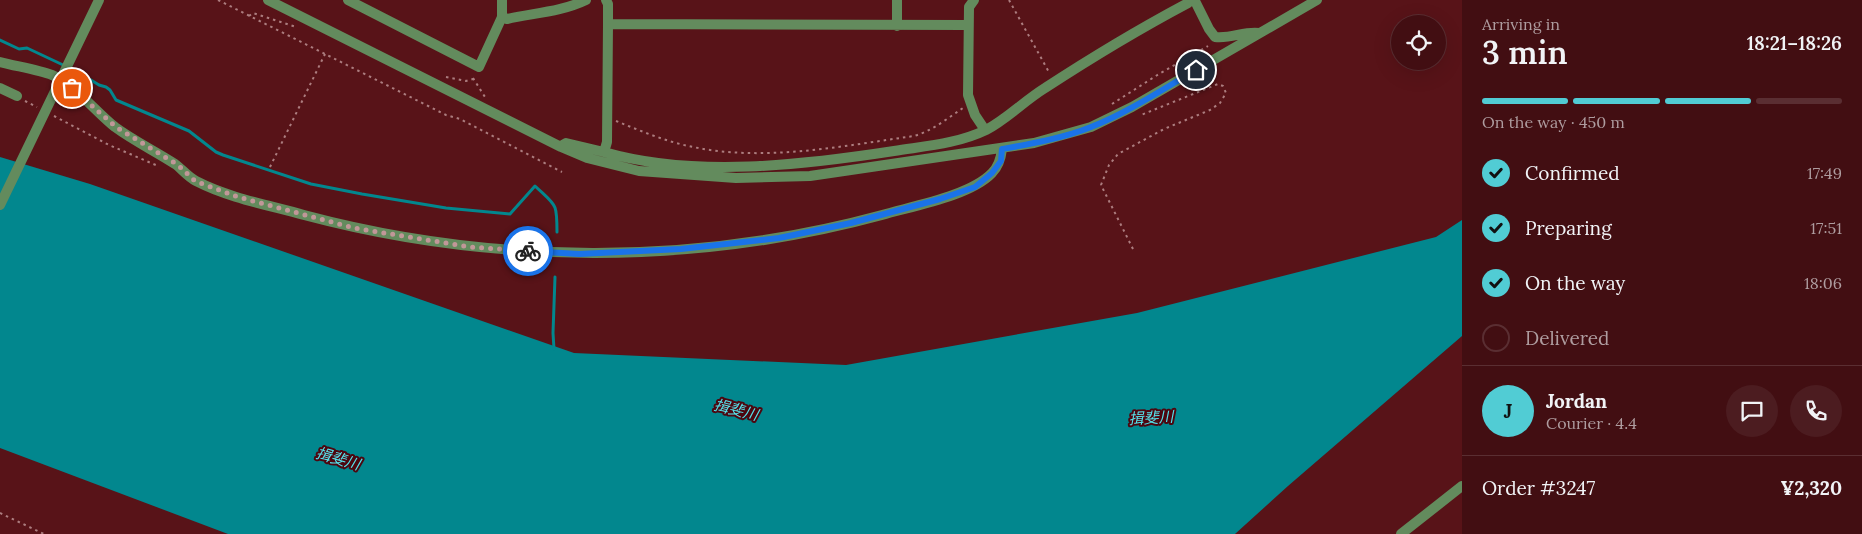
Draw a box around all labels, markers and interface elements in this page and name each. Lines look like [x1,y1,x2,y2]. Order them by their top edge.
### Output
text: Arriving in [1482,14,1560,34]
map controls [1391,15,1446,70]
button: locate [1391,15,1446,70]
text: 18:21–18:26 [1747,31,1842,55]
text: 3 min [1482,32,1568,73]
pin [1175,49,1217,91]
icon: home [1182,56,1210,84]
pin [51,67,93,109]
icon: bag [58,74,86,102]
text: On the way · 450 m [1482,112,1625,132]
icon: check [1482,159,1510,187]
text: Confirmed [1525,161,1620,185]
text: 17:49 [1807,163,1842,183]
icon: check [1482,214,1510,242]
text: Preparing [1525,216,1612,240]
text: 17:51 [1810,218,1842,238]
courier [503,226,553,276]
icon: bike [514,237,542,265]
icon: check [1482,269,1510,297]
text: On the way [1525,271,1625,295]
text: 18:06 [1804,273,1842,293]
text: Delivered [1525,326,1609,350]
button: chat [1726,385,1778,437]
button: phone [1790,385,1842,437]
text: Jordan [1546,389,1607,413]
water label: 揖斐川 [712,395,762,425]
text: J [1504,399,1512,423]
water label: 揖斐川 [1128,407,1176,428]
text: Courier · 4.4 [1546,413,1637,433]
water label: 揖斐川 [314,443,364,474]
text: Order #3247 [1482,476,1595,500]
text: ¥2,320 [1781,476,1842,500]

